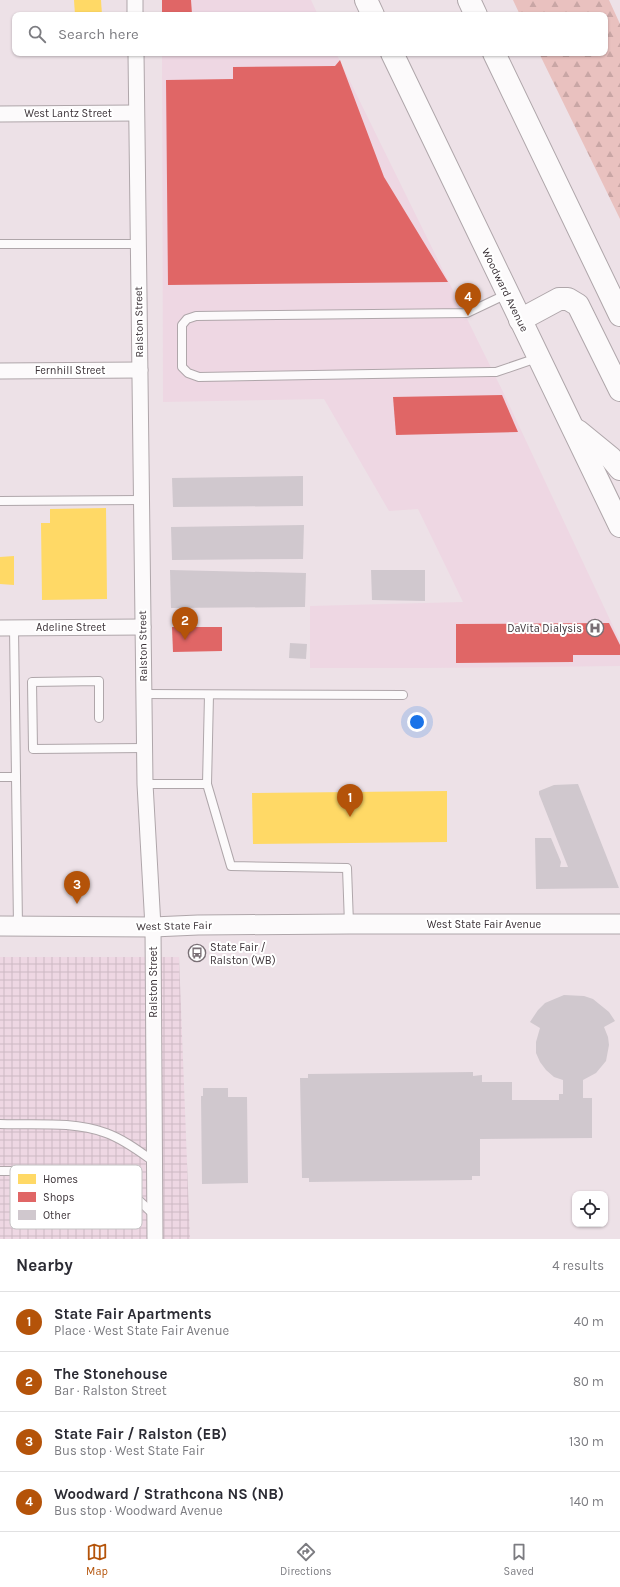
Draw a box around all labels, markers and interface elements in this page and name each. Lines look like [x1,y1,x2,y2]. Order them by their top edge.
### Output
search box [12,12,608,56]
icon: search [26,23,48,45]
text: Search here [58,25,139,43]
street label: West Lantz Street [24,107,112,120]
street label: Woodward Avenue [479,246,531,334]
pin: 4 [455,283,481,316]
street label: Ralston Street [132,286,146,358]
street label: Fernhill Street [35,364,105,377]
pin: 2 [172,607,198,640]
street label: Ralston Street [136,610,150,682]
hospital icon: DaVita Dialysis [585,618,605,638]
street label: Adeline Street [36,621,106,634]
place label: DaVita Dialysis [507,622,582,635]
your location [407,712,427,732]
pin: 1 [337,784,363,817]
pin: 3 [64,871,90,904]
street label: West State Fair Avenue [427,918,542,931]
street label: West State Fair [136,919,212,933]
place label: State Fair / Ralston (WB) [210,941,276,967]
bus stop icon: State Fair / Ralston (WB) [187,943,207,963]
street label: Ralston Street [147,946,160,1018]
legend [10,1165,142,1229]
text: Homes [43,1173,78,1186]
text: Shops [43,1191,75,1204]
map controls [572,1191,608,1227]
button: locate [572,1191,608,1227]
text: Other [43,1209,71,1222]
text: Nearby [16,1255,73,1275]
text: 4 results [552,1258,604,1273]
text: State Fair Apartments [54,1305,212,1323]
text: 1 [27,1314,31,1329]
text: 40 m [574,1314,604,1329]
text: Place · West State Fair Avenue [54,1323,229,1338]
text: The Stonehouse [54,1365,167,1383]
text: 2 [25,1374,33,1389]
text: 80 m [573,1374,604,1389]
text: Bar · Ralston Street [54,1383,167,1398]
text: State Fair / Ralston (EB) [54,1425,227,1443]
text: 3 [25,1434,33,1449]
text: 130 m [569,1434,604,1449]
text: Bus stop · West State Fair [54,1443,204,1458]
text: Woodward / Strathcona NS (NB) [54,1485,284,1503]
text: 4 [25,1494,33,1509]
text: 140 m [569,1494,604,1509]
text: Bus stop · Woodward Avenue [54,1503,223,1518]
tab: Map [86,1541,108,1578]
tab: Directions [280,1541,332,1578]
tab: Saved [504,1541,534,1578]

